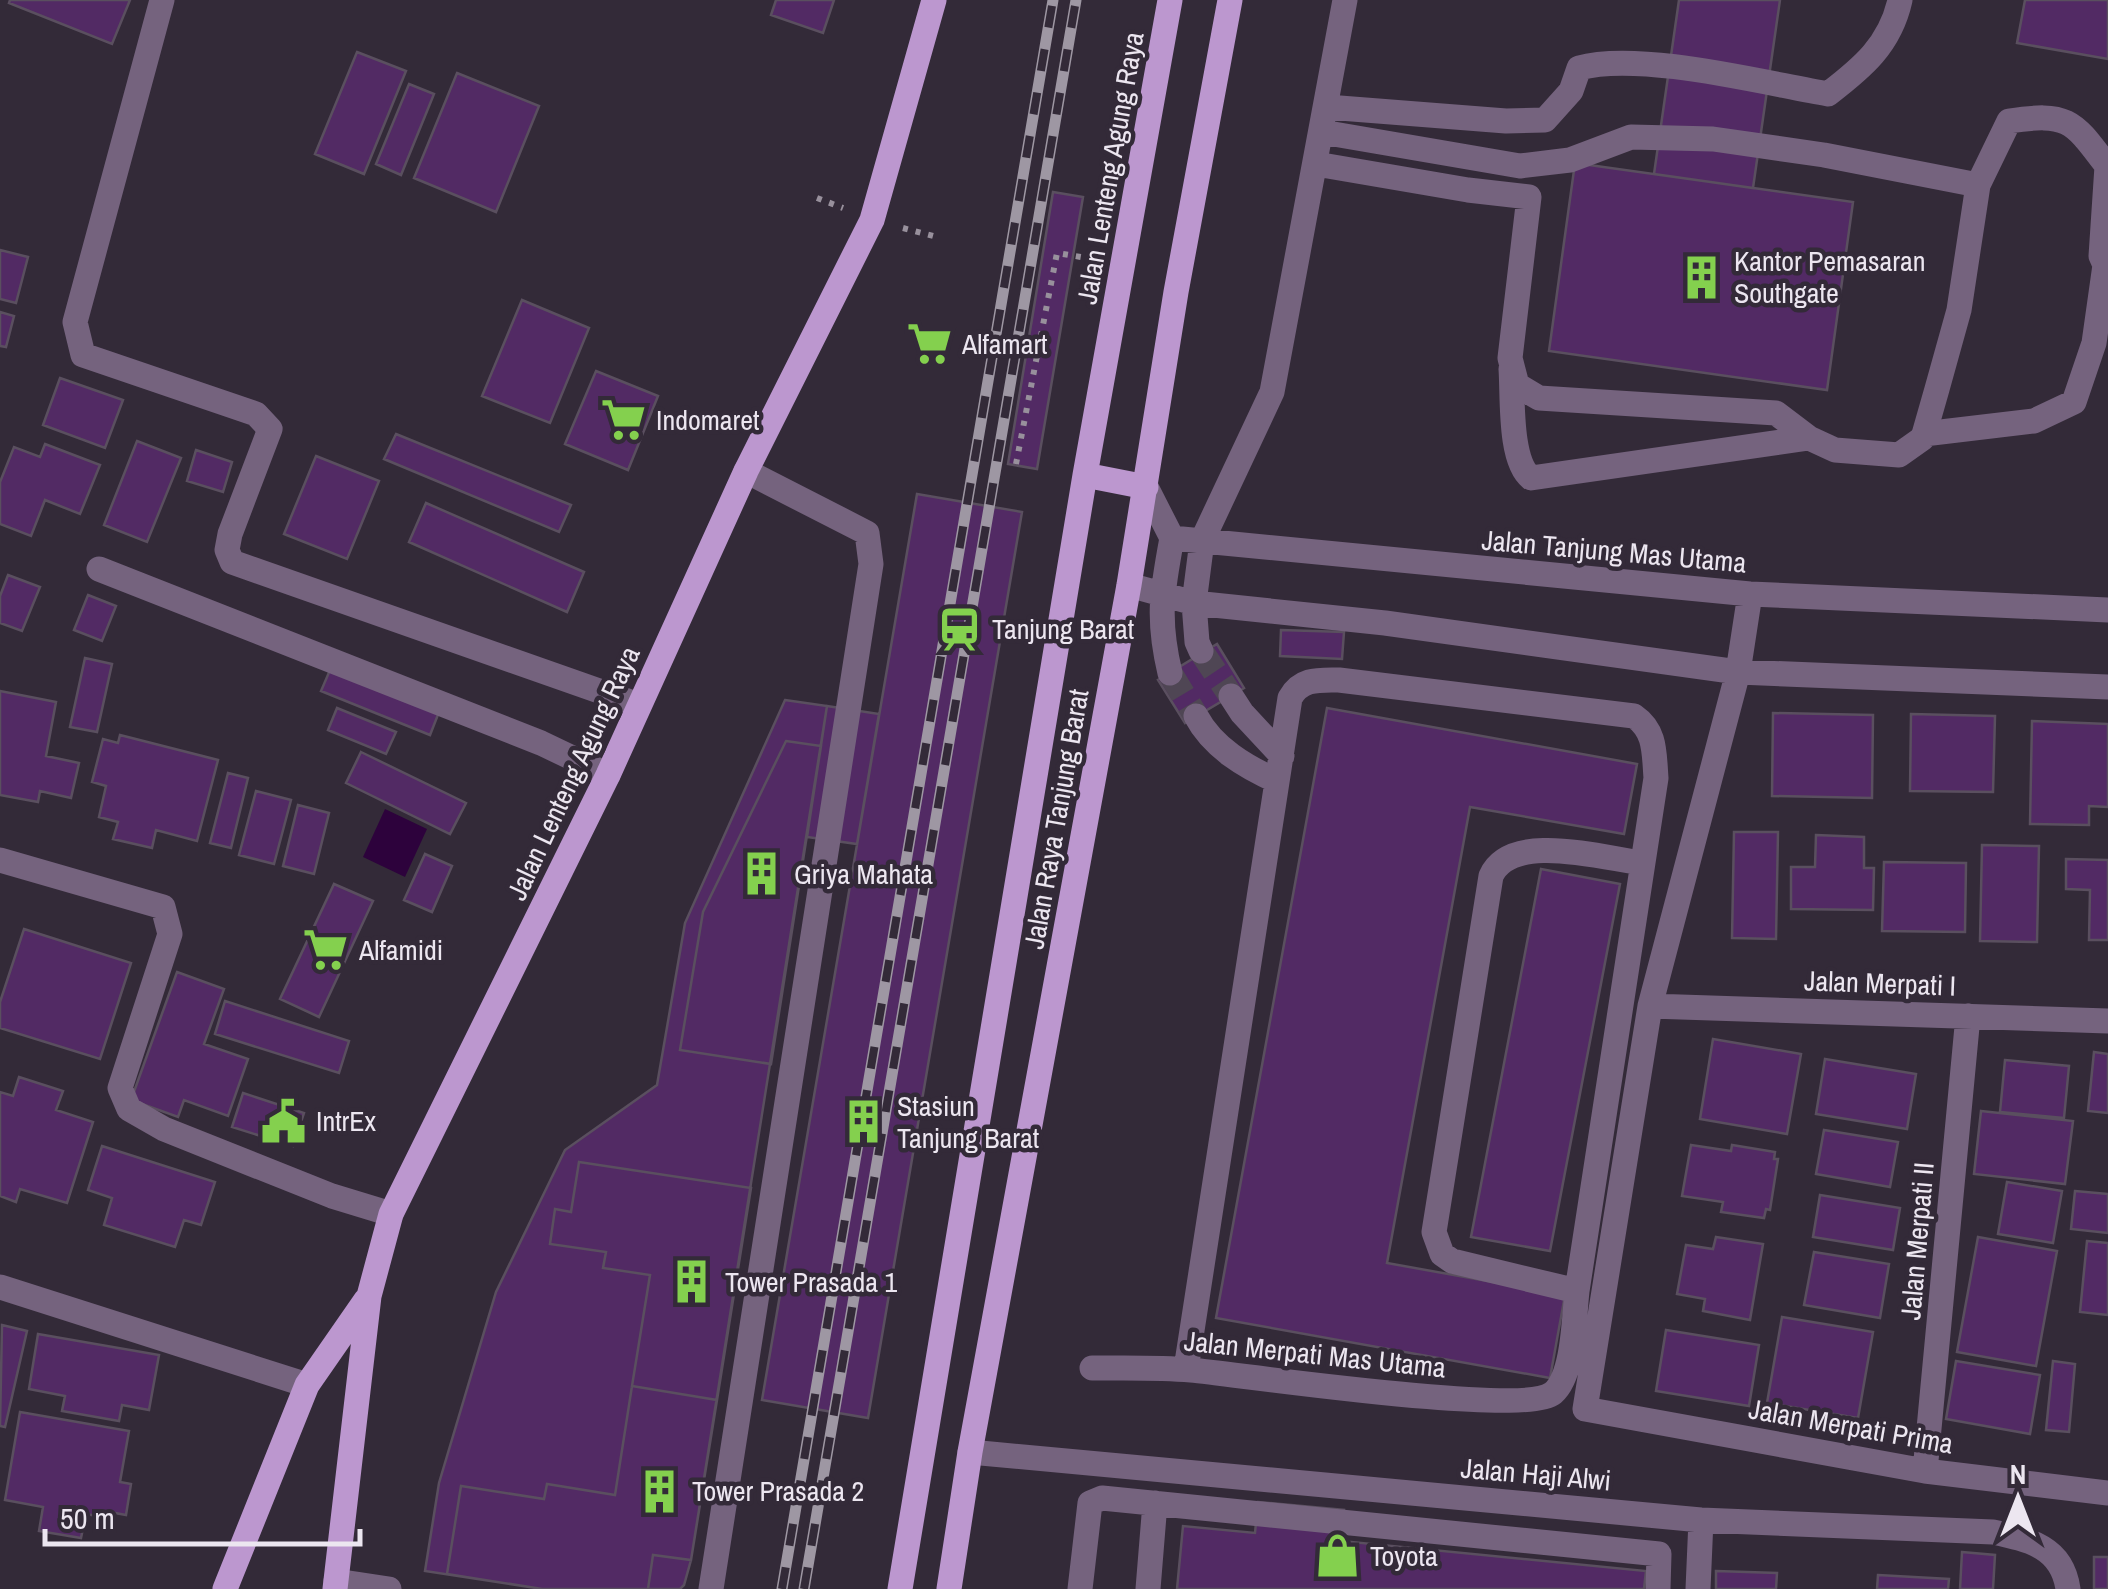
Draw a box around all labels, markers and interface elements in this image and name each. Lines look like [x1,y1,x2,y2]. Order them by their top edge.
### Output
street label: Jalan Lenteng Agung Raya [1067,29,1153,307]
place label: Kantor Pemasaran Southgate [1734,242,1925,312]
building icon: Kantor Pemasaran Southgate [1677,253,1725,301]
supermarket icon: Alfamart [905,320,953,368]
place label: Alfamart [961,325,1047,363]
supermarket icon: Indomaret [599,396,647,444]
place label: Indomaret [656,401,759,439]
street label: Jalan Tanjung Mas Utama [1480,521,1748,582]
station icon: Tanjung Barat [935,605,983,653]
place label: Tanjung Barat [992,610,1134,648]
street label: Jalan Lenteng Agung Raya [498,640,649,906]
street label: Jalan Raya Tanjung Barat [1014,686,1098,952]
building icon: Griya Mahata [737,850,785,898]
place label: Griya Mahata [794,855,933,893]
supermarket icon: Alfamidi [302,926,350,974]
place label: Alfamidi [358,931,443,969]
street label: Jalan Merpati I [1803,961,1957,1005]
place label: Stasiun Tanjung Barat [897,1087,1039,1157]
public building icon: IntrEx [259,1097,307,1145]
building icon: Stasiun Tanjung Barat [840,1098,888,1146]
place label: IntrEx [316,1102,376,1140]
street label: Jalan Merpati II [1891,1161,1943,1321]
building icon: Tower Prasada 1 [668,1258,716,1306]
place label: Tower Prasada 1 [725,1263,898,1301]
street label: Jalan Merpati Mas Utama [1182,1321,1448,1387]
street label: Jalan Merpati Prima [1746,1389,1956,1463]
street label: Jalan Haji Alwi [1459,1449,1613,1499]
north arrow [1968,1449,2068,1549]
text: N [2010,1455,2026,1493]
building icon: Tower Prasada 2 [635,1467,683,1515]
place label: Tower Prasada 2 [692,1472,864,1510]
scale bar [45,1484,360,1546]
text: 50 m [60,1498,115,1538]
shop icon: Toyota [1313,1532,1361,1580]
place label: Toyota [1370,1537,1438,1575]

